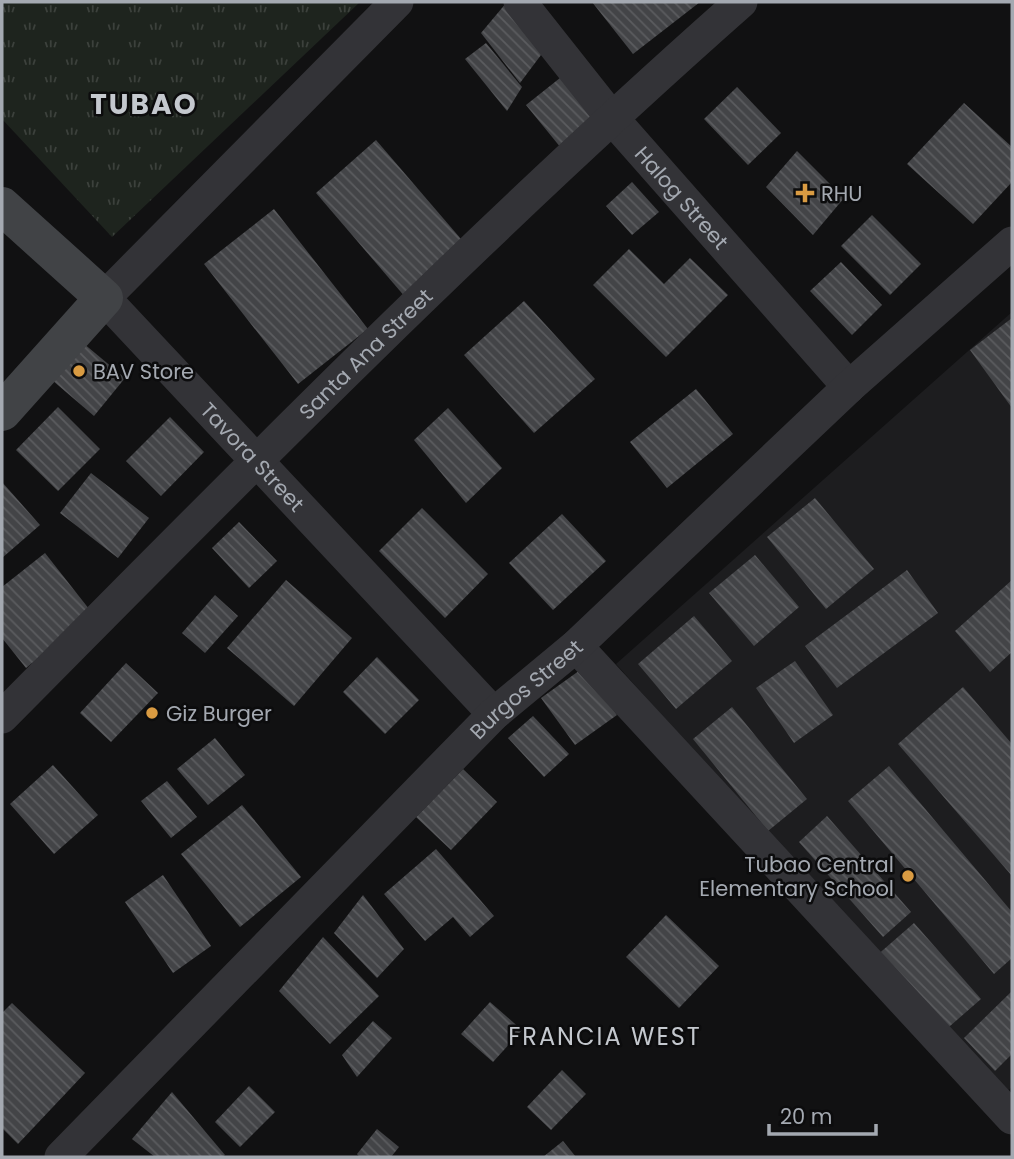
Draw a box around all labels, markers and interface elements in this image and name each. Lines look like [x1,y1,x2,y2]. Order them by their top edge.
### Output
district label: TUBAO [90,85,198,124]
street label: Halog Street [629,140,735,255]
place label: RHU [821,179,862,208]
marker: RHU [795,183,815,203]
street label: Santa Ana Street [292,281,439,426]
place label: BAV Store [93,357,194,386]
marker: BAV Store [71,363,87,379]
street label: Tavora Street [194,396,311,518]
street label: Burgos Street [463,633,589,745]
place label: Giz Burger [166,699,272,728]
marker: Giz Burger [144,705,160,721]
place label: Tubao Central Elementary School [699,850,894,903]
marker: Tubao Central Elementary School [900,868,916,884]
district label: FRANCIA WEST [508,1020,702,1053]
scale bar [769,1092,876,1136]
text: 20 m [780,1102,833,1131]

